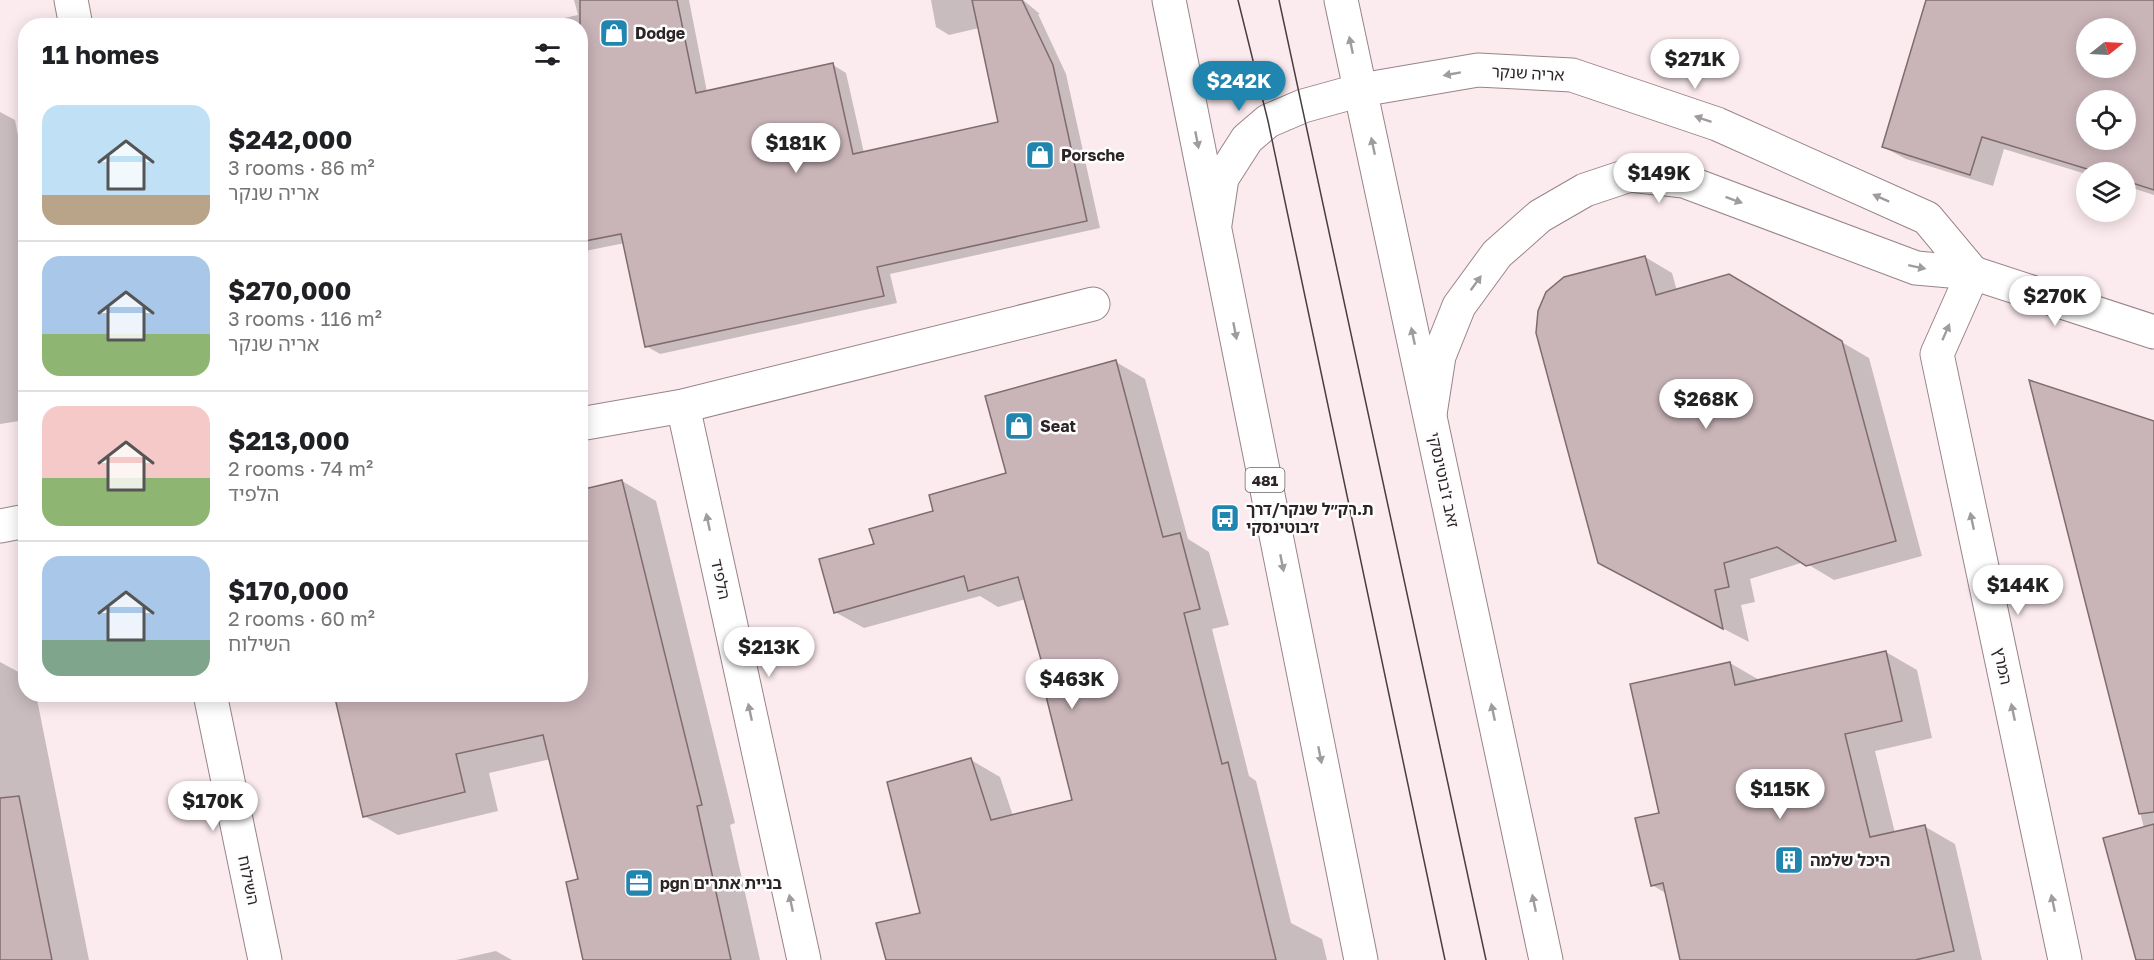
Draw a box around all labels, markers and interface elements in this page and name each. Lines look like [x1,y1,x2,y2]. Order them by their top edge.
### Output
shop icon: Dodge [598,17,630,49]
north arrow [2076,18,2136,78]
map controls [2076,18,2136,222]
place label: Dodge [635,23,685,43]
one-way arrow [1346,35,1355,54]
icon: filters [531,38,564,71]
text: 11 homes [42,39,159,70]
pin: $271K [1653,39,1737,90]
text: $271K [1664,46,1726,70]
pin: $242K [1197,61,1281,112]
street label: אריה שנקר [1491,61,1565,85]
text: $242K [1207,68,1271,92]
one-way arrow [1443,70,1462,79]
button: locate [2076,90,2136,150]
one-way arrow [1694,114,1712,123]
pin: $181K [754,123,838,174]
text: $242,000 [228,124,352,155]
icon: home [90,129,162,201]
text: $181K [765,130,827,154]
one-way arrow [1193,130,1202,149]
one-way arrow [1367,136,1377,155]
shop icon: Porsche [1024,139,1056,171]
place label: Porsche [1061,145,1125,165]
pin: $149K [1617,153,1701,204]
text: 3 rooms · 86 m² [228,155,375,179]
text: $149K [1627,160,1691,184]
button: layers [2076,162,2136,222]
text: אריה שנקר [228,180,319,204]
one-way arrow [1873,193,1890,202]
one-way arrow [1725,196,1743,205]
one-way arrow [1908,262,1926,272]
text: $270,000 [228,275,351,306]
one-way arrow [1470,275,1482,291]
pin: $270K [2013,276,2097,327]
icon: home [90,280,162,352]
text: $270K [2023,283,2087,307]
text: 3 rooms · 116 m² [228,306,382,330]
one-way arrow [1231,322,1240,341]
one-way arrow [1942,323,1952,341]
one-way arrow [1408,327,1417,346]
text: אריה שנקר [228,331,319,355]
pin: $268K [1664,379,1748,430]
text: $268K [1673,386,1739,410]
shop icon: Seat [1003,410,1035,442]
place label: Seat [1040,416,1076,436]
text: $213,000 [228,425,350,456]
icon: home [90,430,162,502]
street label: זאב ז'בוטינסקי [1424,430,1464,530]
text: 2 rooms · 74 m² [228,456,373,480]
road number: 481 [1246,468,1284,492]
text: הלפיד [228,481,279,505]
place label: ת.רק״ל שנקר/דרך ז׳בוטינסקי [1246,499,1374,537]
bus stop icon: ת.רק״ל שנקר/דרך ז׳בוטינסקי [1209,502,1241,534]
one-way arrow [1967,512,1976,531]
one-way arrow [703,513,713,531]
one-way arrow [1278,554,1287,573]
street label: הלפיד [707,557,735,601]
pin: $144K [1976,565,2060,616]
text: $144K [1986,572,2050,596]
text: $170,000 [228,575,349,606]
icon: home [90,580,162,652]
text: 2 rooms · 60 m² [228,606,375,630]
pin: $213K [727,627,811,678]
text: השילוח [228,631,291,655]
text: $213K [738,634,800,658]
street label: המרץ [1989,646,2017,686]
pin: $463K [1030,659,1114,710]
text: $463K [1039,666,1105,690]
one-way arrow [1488,702,1497,721]
one-way arrow [2008,702,2017,721]
one-way arrow [745,703,754,722]
one-way arrow [1316,745,1325,764]
pin: $115K [1738,769,1822,820]
text: $115K [1750,776,1810,800]
pin: $170K [171,781,255,832]
text: $170K [182,788,244,812]
building icon: היכל שלמה [1773,844,1805,876]
place label: היכל שלמה [1810,850,1890,870]
street label: השילוח [234,853,264,907]
office icon: pgn בניית אתרים [623,867,655,899]
place label: pgn בניית אתרים [660,873,783,893]
one-way arrow [1529,893,1538,912]
one-way arrow [2048,893,2057,912]
one-way arrow [786,894,796,912]

